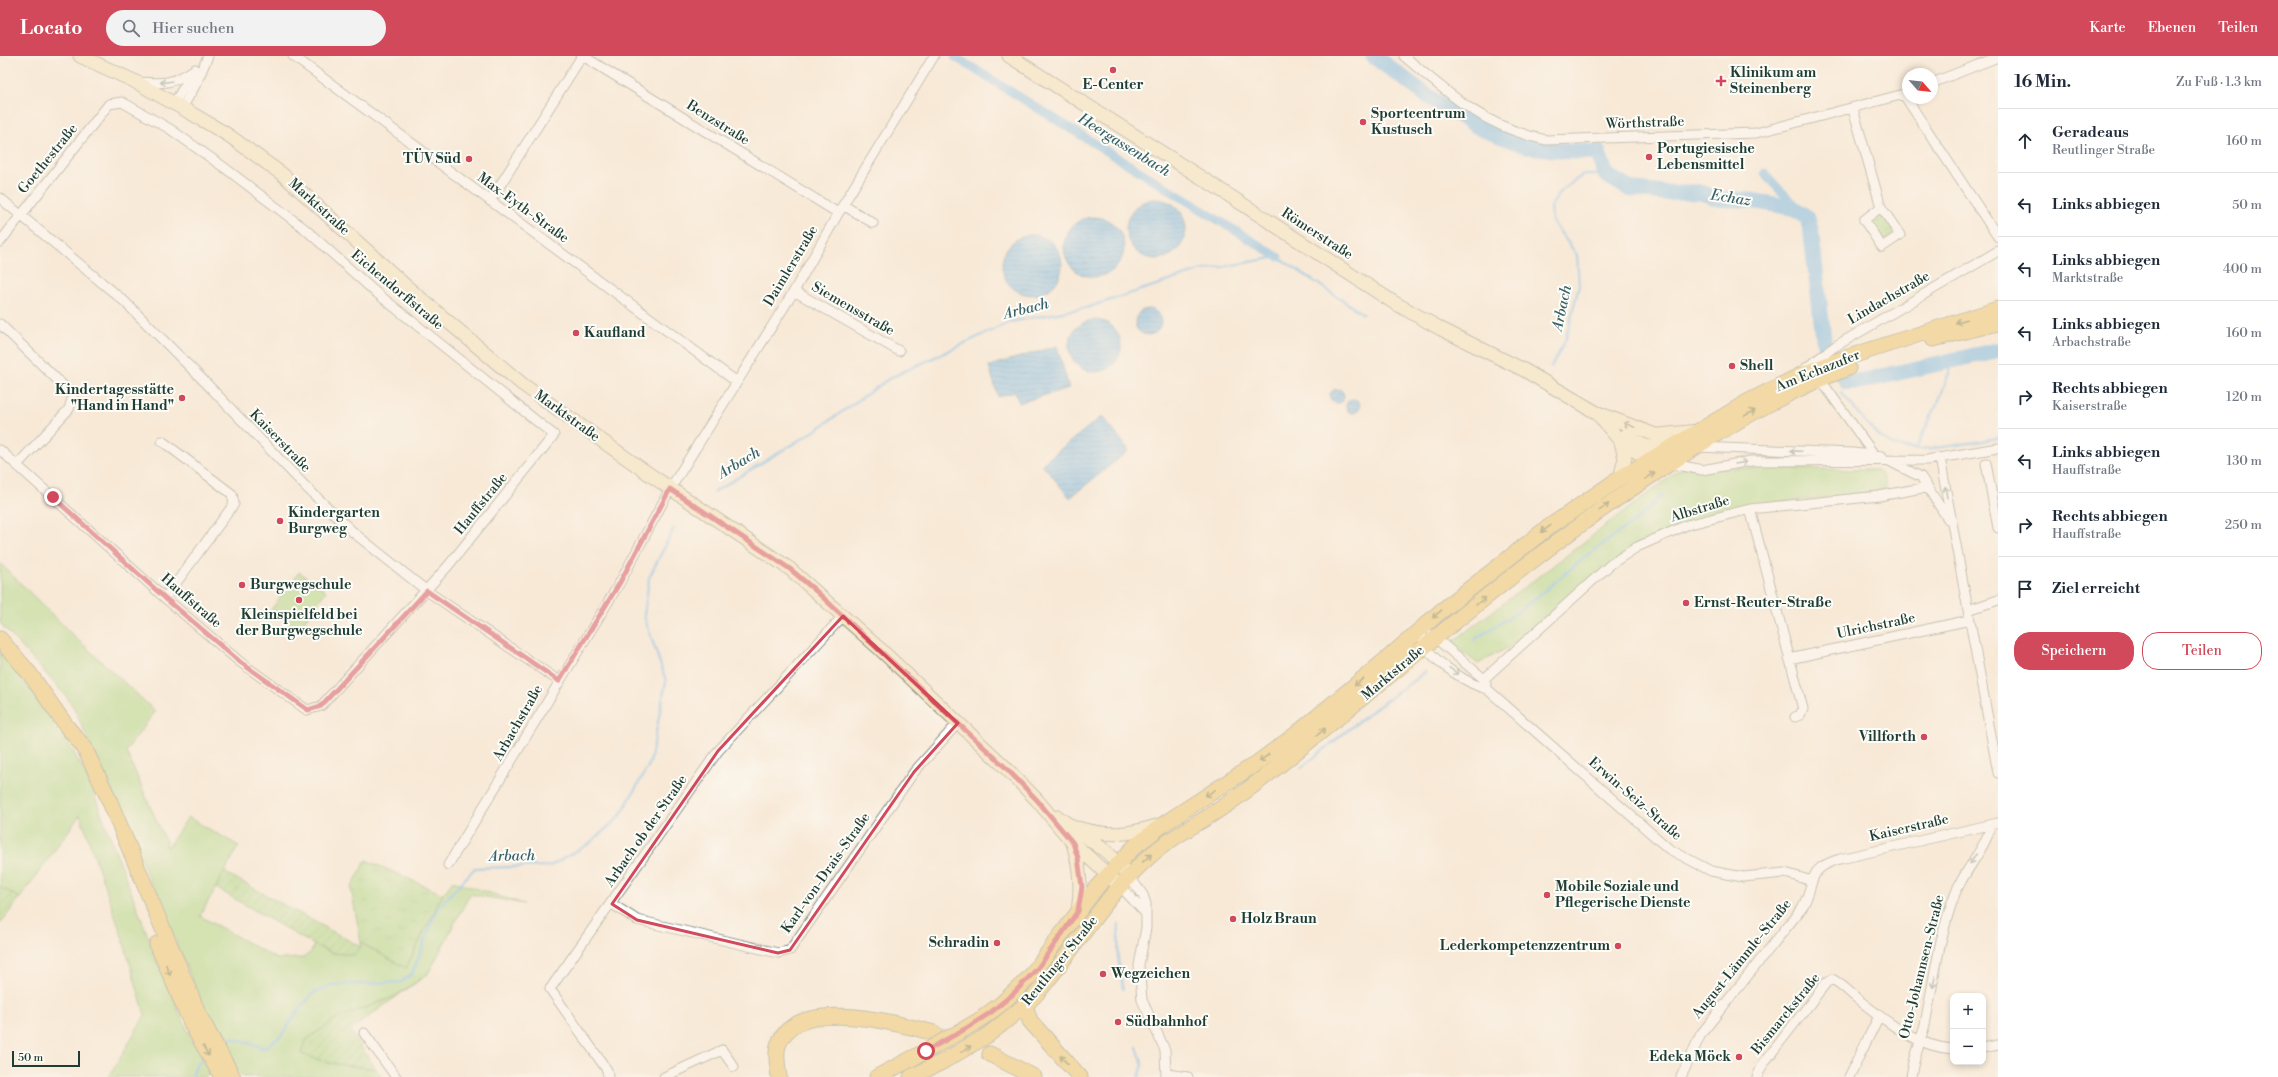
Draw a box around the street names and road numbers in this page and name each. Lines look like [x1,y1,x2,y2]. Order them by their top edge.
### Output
street label: Benzstraße [682,96,753,149]
street label: Wörthstraße [1604,113,1685,133]
street label: Goethestraße [14,120,82,198]
street label: Max-Eyth-Straße [474,169,572,247]
street label: Marktstraße [284,175,354,239]
street label: Römerstraße [1278,204,1356,264]
street label: Daimlerstraße [760,222,822,310]
street label: Eichendorffstraße [347,246,447,334]
street label: Lindachstraße [1845,267,1933,329]
street label: Siemensstraße [808,278,898,340]
street label: Am Echazufer [1772,346,1863,396]
street label: Marktstraße [531,386,603,446]
street label: Kaiserstraße [245,406,315,476]
street label: Hauffstraße [451,469,511,539]
street label: Albstraße [1667,491,1732,527]
street label: Hauffstraße [157,570,225,632]
street label: Ulrichstraße [1835,609,1917,643]
street label: Marktstraße [1358,641,1428,705]
street label: Arbachstraße [488,682,547,765]
street label: Erwin-Seiz-Straße [1585,753,1685,845]
street label: Arbach ob der Straße [600,772,691,891]
street label: Karl-von-Drais-Straße [778,809,874,937]
street label: Kaiserstraße [1868,810,1950,846]
street label: Otto-Johannsen-Straße [1895,893,1949,1041]
street label: August-Lämmle-Straße [1688,896,1796,1023]
street label: Reutlinger Straße [1018,912,1102,1010]
street label: Bismarckstraße [1747,969,1824,1059]

